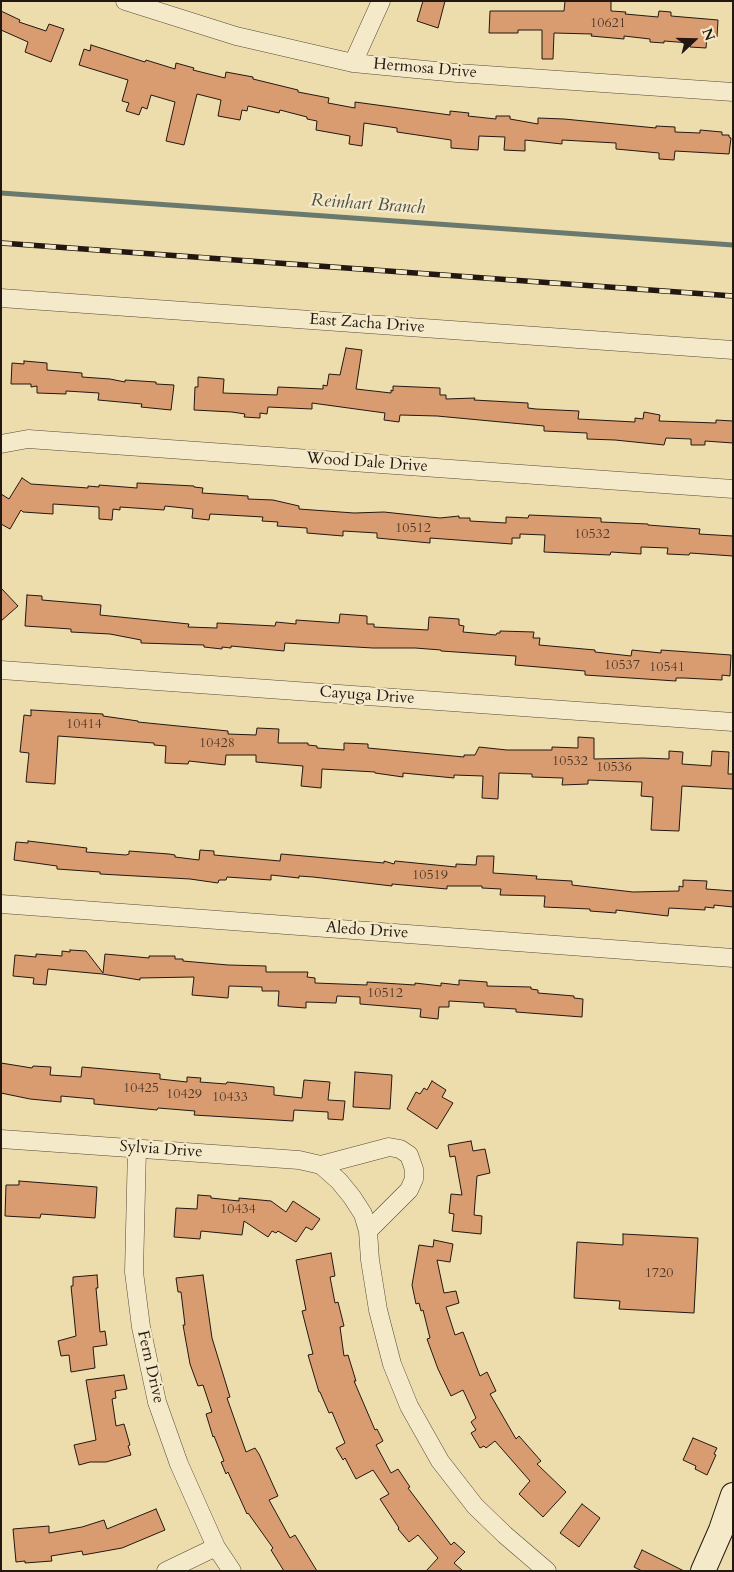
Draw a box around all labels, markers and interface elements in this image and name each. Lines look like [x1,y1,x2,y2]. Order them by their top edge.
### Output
north arrow [669,15,719,65]
house number: 10621 [590,16,626,32]
text: N [697,25,720,44]
street label: Hermosa Drive [372,55,478,83]
water label: Reinhart Branch [310,190,426,220]
street label: East Zacha Drive [309,310,425,338]
street label: Wood Dale Drive [305,449,429,477]
house number: 10512 [395,521,431,537]
house number: 10532 [574,527,610,543]
house number: 10537 [604,658,640,674]
house number: 10541 [649,660,685,676]
street label: Cayuga Drive [319,683,415,709]
house number: 10414 [66,717,102,733]
house number: 10428 [199,736,235,752]
house number: 10532 [552,754,588,770]
house number: 10536 [596,760,632,776]
house number: 10519 [412,868,448,884]
street label: Aledo Drive [325,919,409,943]
house number: 10512 [367,986,403,1002]
house number: 10425 [123,1081,159,1097]
house number: 10429 [166,1087,202,1103]
house number: 10433 [212,1090,248,1106]
street label: Sylvia Drive [119,1138,203,1162]
house number: 10434 [220,1202,256,1218]
house number: 1720 [645,1266,673,1282]
street label: Fern Drive [132,1329,168,1405]

